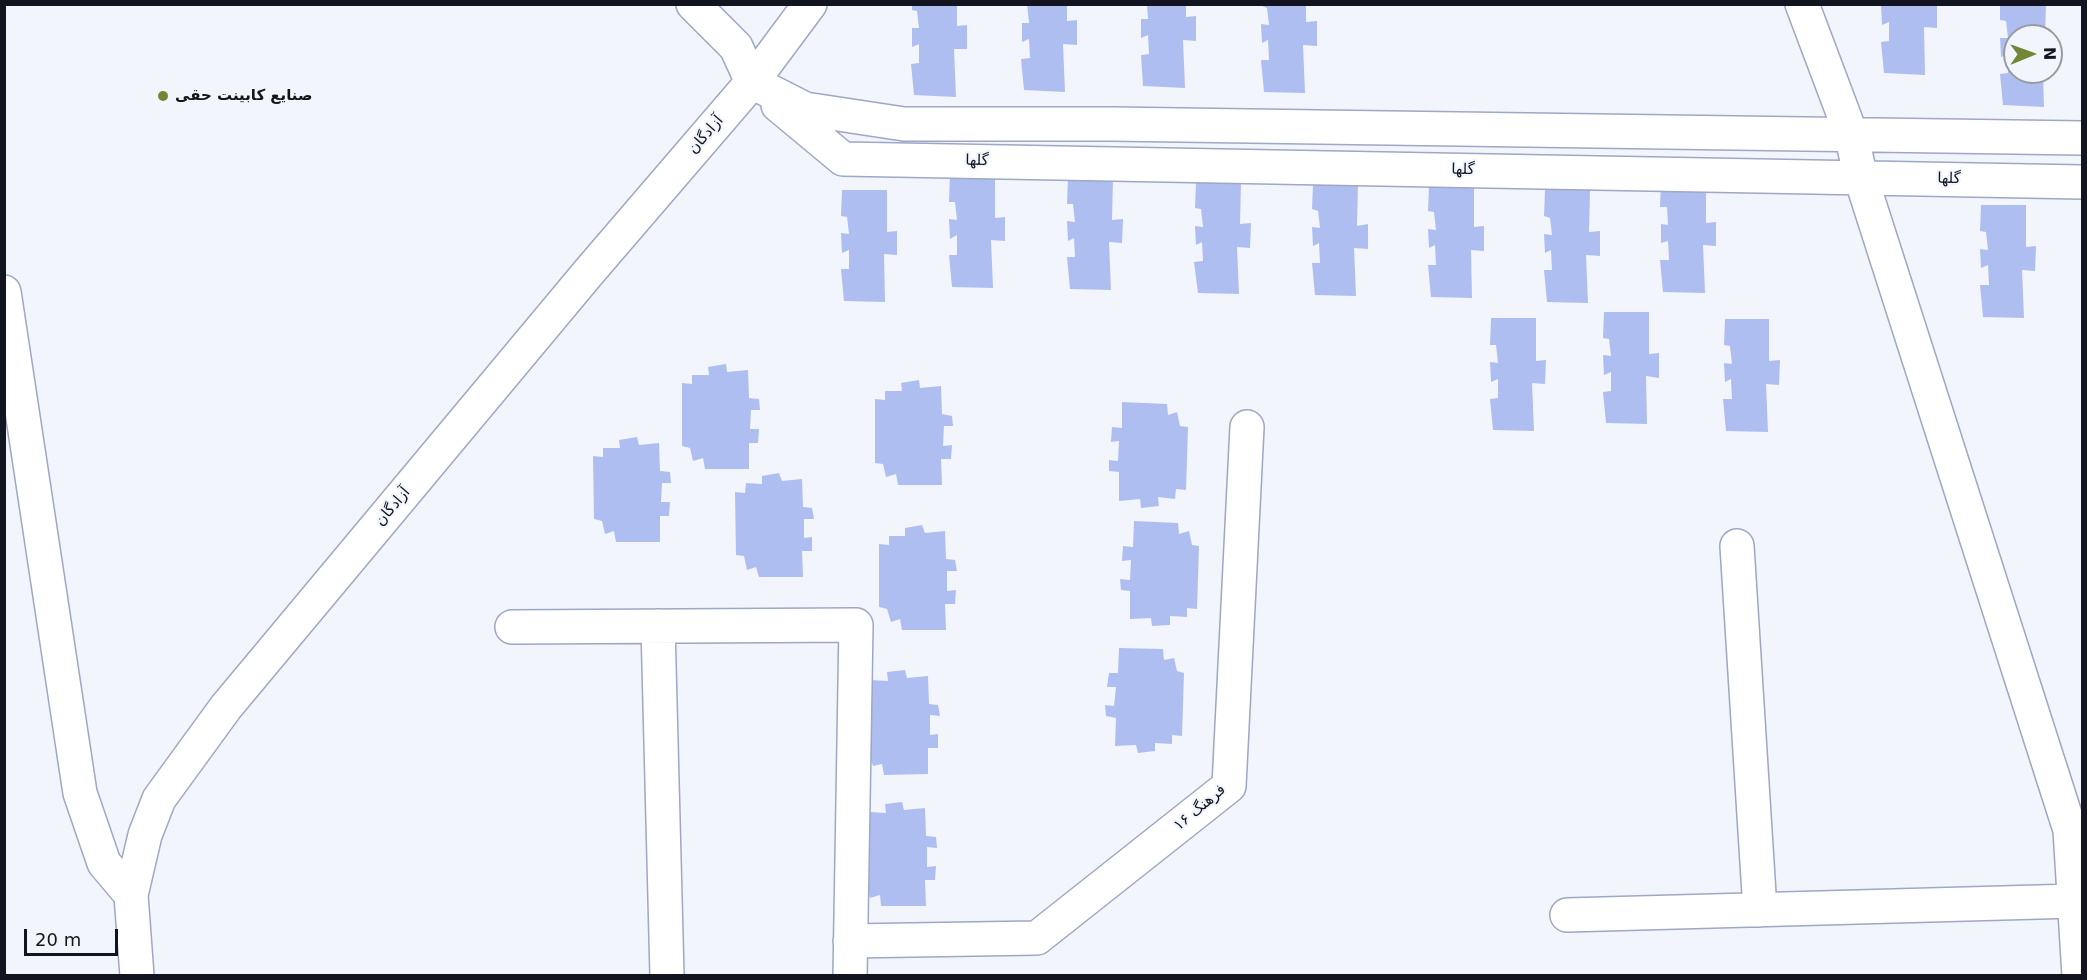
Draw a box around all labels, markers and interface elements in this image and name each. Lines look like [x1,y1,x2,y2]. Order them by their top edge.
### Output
north arrow [2003,24,2063,84]
text: N [2040,47,2059,61]
place label: صنایع کابینت حقی [175,87,312,105]
marker: صنایع کابینت حقی [156,89,170,103]
street label: آزادگان [684,112,728,158]
street label: گلها [965,152,989,170]
street label: گلها [1451,161,1475,179]
street label: گلها [1937,170,1961,188]
street label: آزادگان [372,484,414,530]
street label: فرهنگ ۱۶ [1170,781,1230,835]
scale bar [27,917,122,955]
text: 20 m [35,929,81,950]

